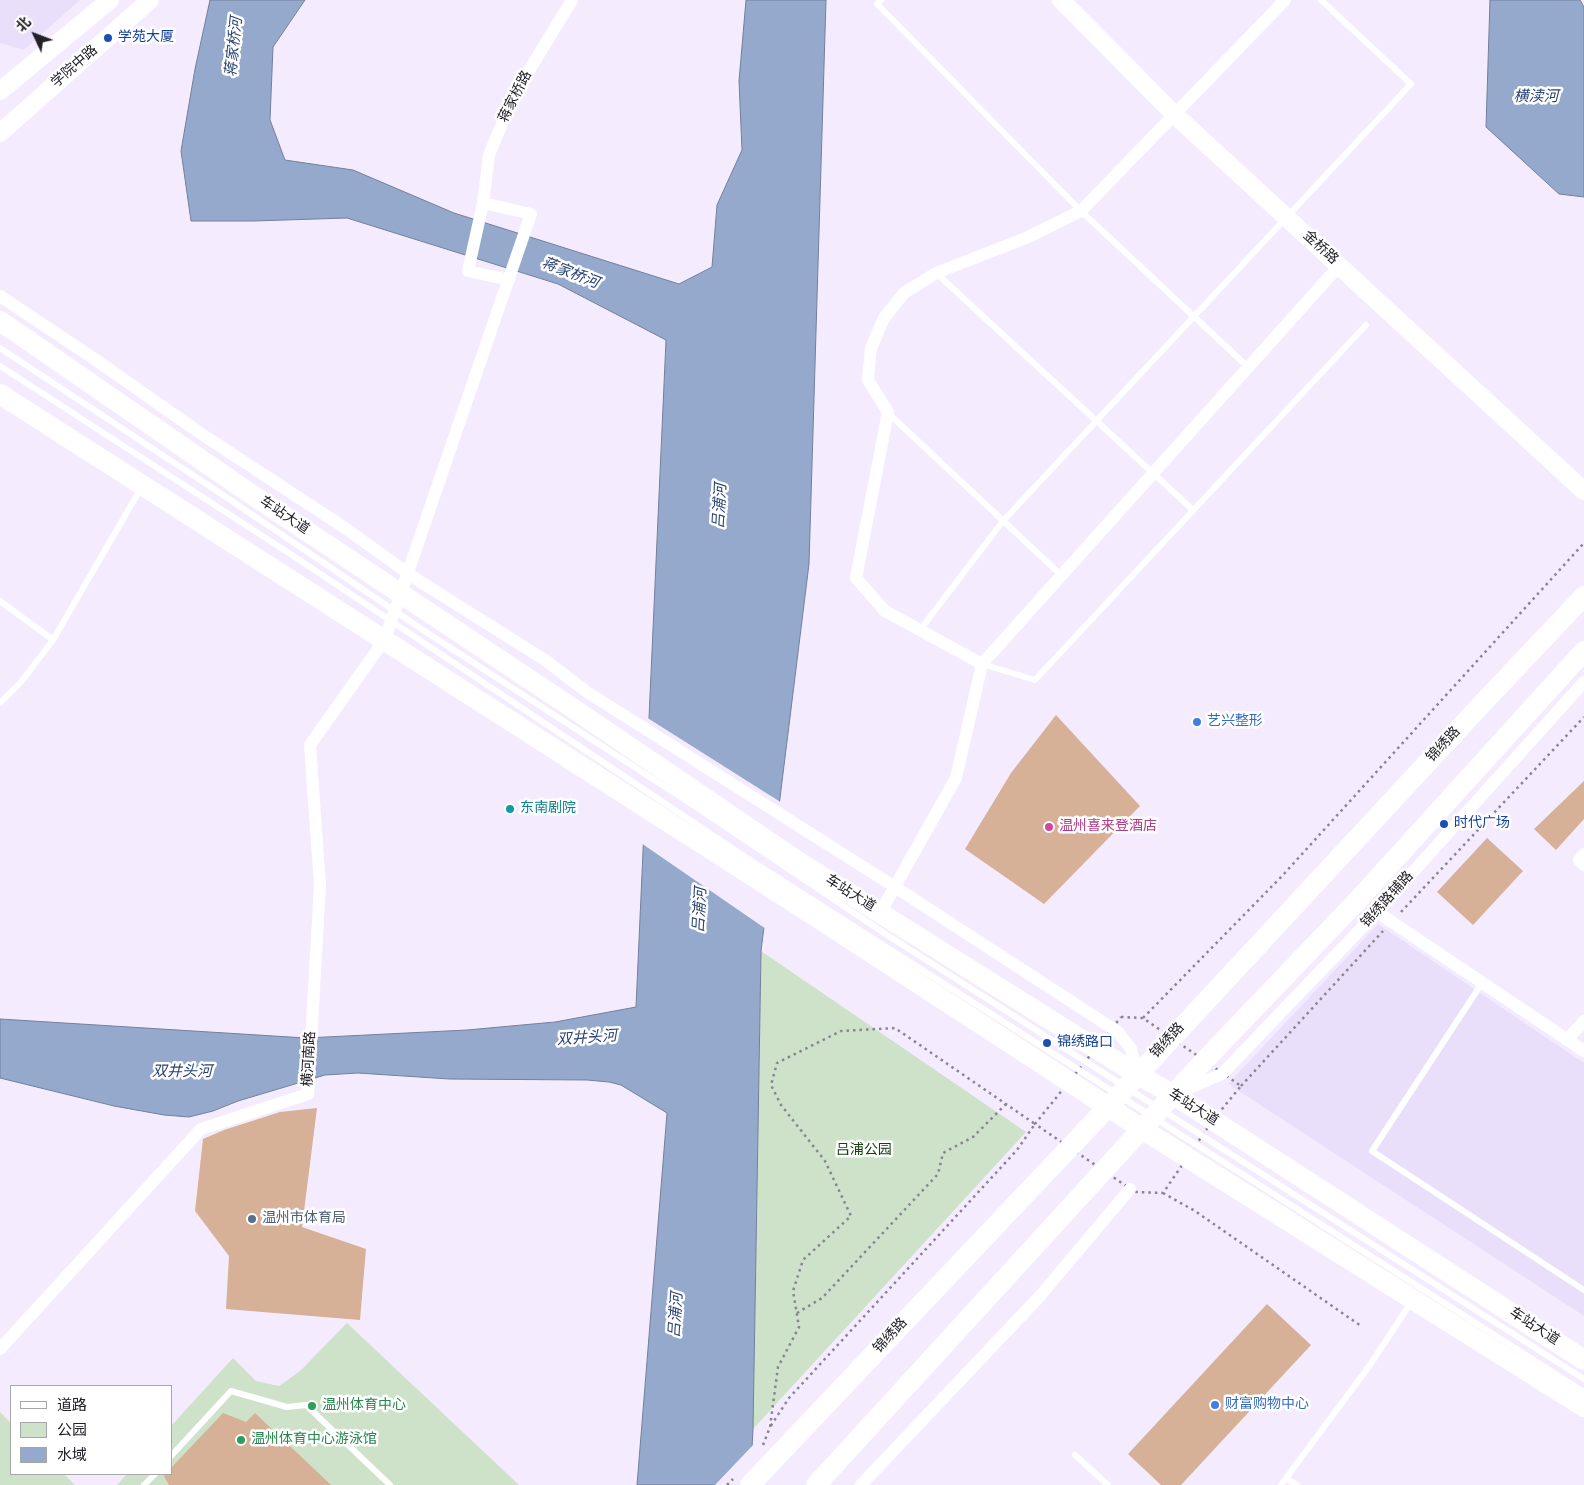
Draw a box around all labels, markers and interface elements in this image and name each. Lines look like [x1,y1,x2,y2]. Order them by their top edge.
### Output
north arrow [10,10,60,60]
text: 北 [12,13,36,37]
water label: 蒋家桥河 [223,16,247,78]
place label: 学苑大厦 [118,30,174,46]
marker: 学苑大厦 [102,32,114,44]
street label: 学院中路 [48,42,102,92]
street label: 蒋家桥路 [496,68,536,126]
water label: 横渎河 [1514,89,1558,107]
street label: 金桥路 [1299,228,1341,268]
water label: 蒋家桥河 [539,255,601,293]
water label: 吕浦河 [711,483,731,529]
street label: 车站大道 [256,493,312,539]
place label: 艺兴整形 [1207,714,1263,730]
marker: 艺兴整形 [1191,716,1203,728]
street label: 锦绣路 [1424,724,1464,766]
place label: 东南剧院 [520,801,576,817]
marker: 东南剧院 [504,803,516,815]
place label: 时代广场 [1454,816,1510,832]
marker: 时代广场 [1438,818,1450,830]
place label: 温州喜来登酒店 [1059,819,1157,835]
marker: 温州喜来登酒店 [1043,821,1055,833]
street label: 锦绣路辅路 [1358,868,1418,932]
street label: 车站大道 [822,872,878,916]
water label: 吕浦河 [691,887,711,933]
street label: 锦绣路 [1148,1020,1188,1062]
water label: 双井头河 [556,1028,618,1050]
street label: 横河南路 [300,1031,320,1087]
place label: 锦绣路口 [1057,1035,1113,1051]
marker: 锦绣路口 [1041,1037,1053,1049]
water label: 双井头河 [152,1064,212,1082]
street label: 车站大道 [1165,1086,1221,1130]
park label: 吕浦公园 [836,1143,892,1159]
place label: 温州市体育局 [262,1211,346,1227]
marker: 温州市体育局 [246,1213,258,1225]
water label: 吕浦河 [666,1292,688,1338]
street label: 车站大道 [1506,1305,1562,1349]
street label: 锦绣路 [871,1315,911,1357]
legend [10,1385,172,1475]
text: 道路 [57,1395,87,1416]
place label: 财富购物中心 [1225,1397,1309,1413]
place label: 温州体育中心 [322,1398,406,1414]
marker: 财富购物中心 [1209,1399,1221,1411]
marker: 温州体育中心 [306,1400,318,1412]
text: 公园 [57,1420,87,1441]
place label: 温州体育中心游泳馆 [251,1432,377,1448]
marker: 温州体育中心游泳馆 [235,1434,247,1446]
text: 水域 [57,1445,87,1466]

